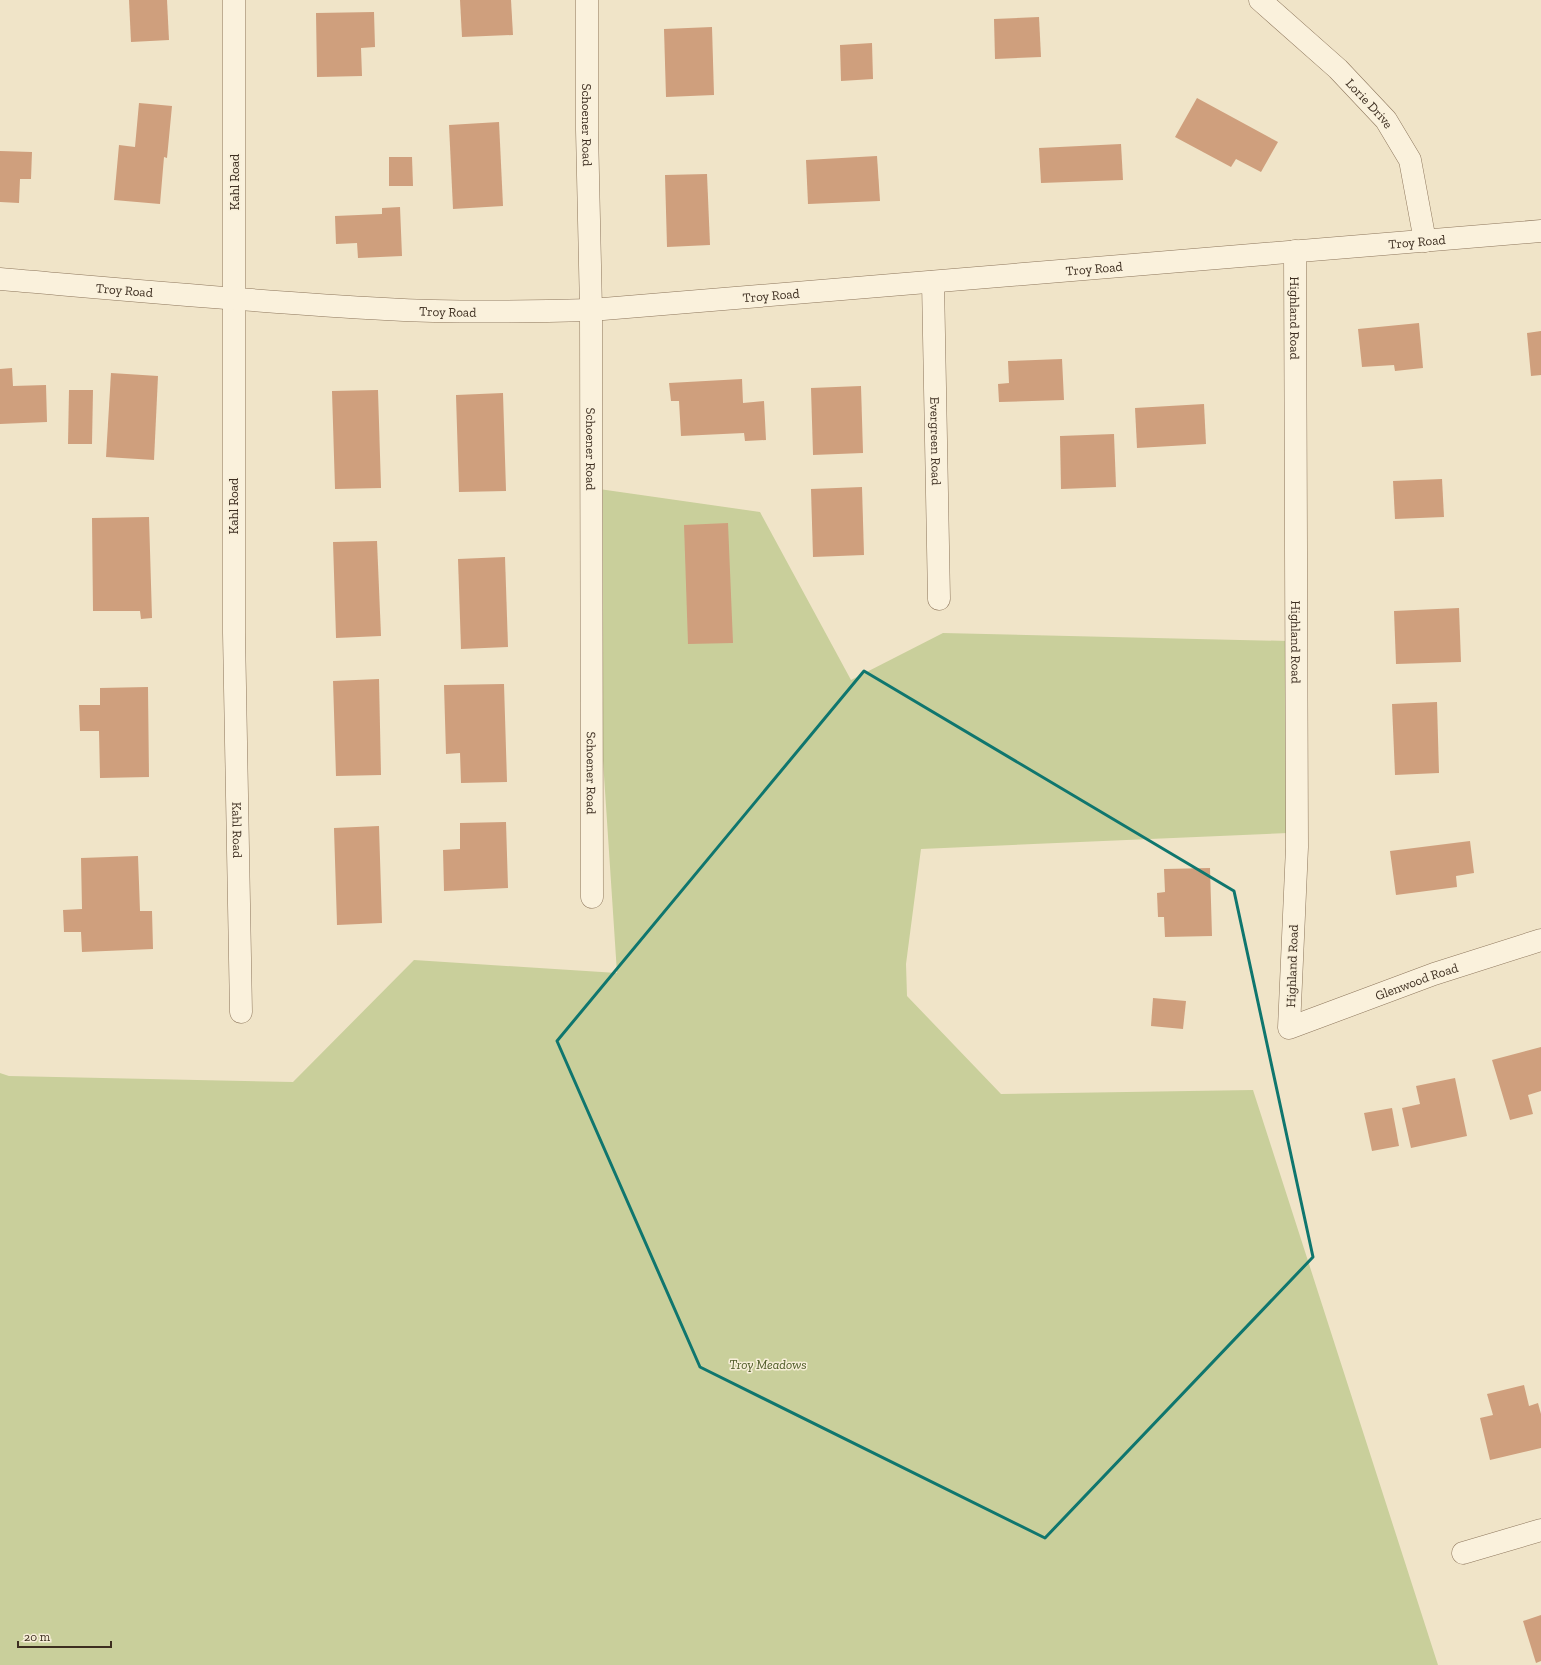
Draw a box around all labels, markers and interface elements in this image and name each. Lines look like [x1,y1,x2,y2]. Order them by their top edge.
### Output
street label: Lorie Drive [1343,75,1397,131]
street label: Schoener Road [580,84,595,167]
street label: Kahl Road [227,154,242,210]
street label: Troy Road [1388,231,1446,251]
street label: Troy Road [1065,258,1123,278]
street label: Highland Road [1288,276,1303,360]
street label: Troy Road [95,280,154,300]
street label: Troy Road [742,285,800,305]
street label: Troy Road [419,303,476,319]
street label: Evergreen Road [928,396,944,486]
street label: Schoener Road [584,408,599,490]
street label: Kahl Road [226,478,241,534]
street label: Highland Road [1289,600,1304,684]
street label: Schoener Road [584,732,599,814]
street label: Kahl Road [230,802,246,858]
street label: Highland Road [1283,924,1301,1008]
street label: Glenwood Road [1373,959,1460,1003]
park label: Troy Meadows [729,1357,807,1372]
scale bar [18,1623,111,1649]
text: 20 m [24,1630,51,1644]

